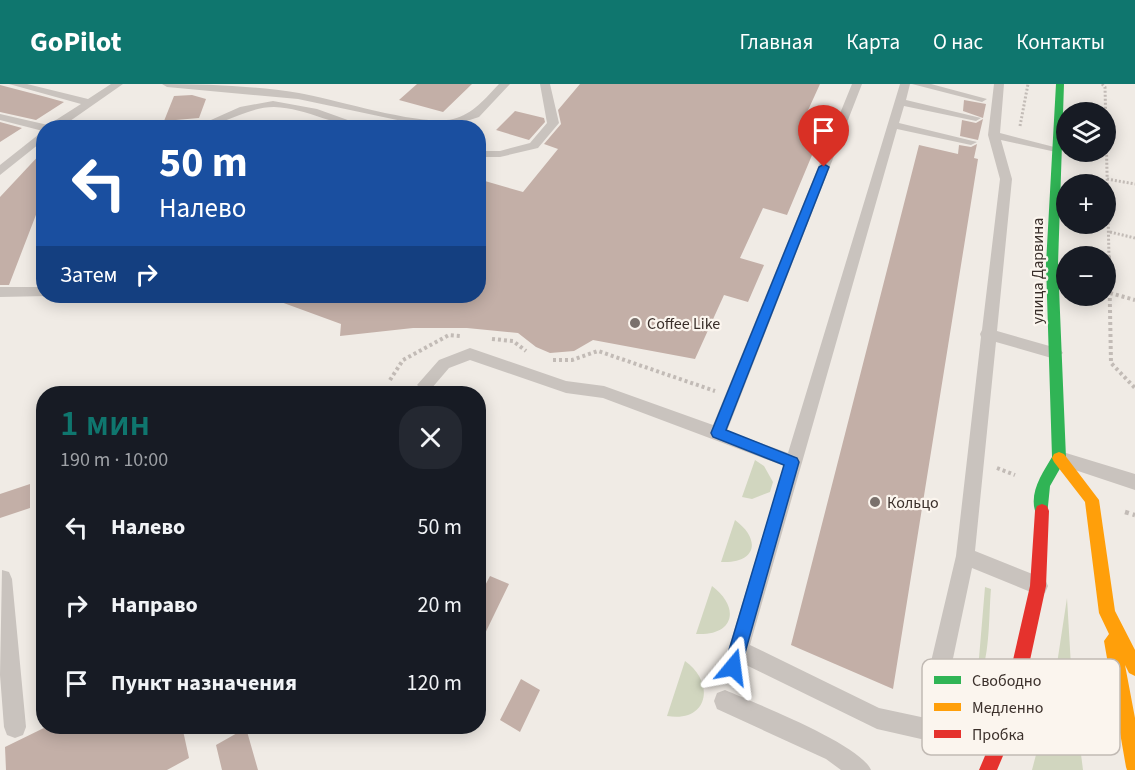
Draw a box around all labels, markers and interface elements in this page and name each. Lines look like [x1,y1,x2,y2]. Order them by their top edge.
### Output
text: GoPilot [30,22,121,62]
text: Главная [740,27,813,57]
text: Карта [846,27,900,57]
text: О нас [933,27,983,57]
text: Контакты [1016,27,1105,57]
map controls [1056,102,1116,306]
button: layers [1056,102,1116,162]
pin [798,105,849,167]
icon: arrive [807,114,840,147]
text: 50 m [159,133,248,193]
icon: left [60,144,138,222]
button: + [1056,174,1116,234]
text: Налево [159,189,246,228]
street label: улица Дарвина [1027,218,1049,324]
button: − [1056,246,1116,306]
icon: right [130,258,163,291]
text: Затем [60,259,118,291]
place label: Coffee Like [647,313,720,335]
marker: Coffee Like [628,316,642,330]
text: 1 мин [60,398,150,449]
button: close [399,406,462,469]
text: 190 m · 10:00 [60,446,168,474]
place label: Кольцо [887,492,939,514]
marker: Кольцо [868,495,882,509]
icon: left [60,511,93,544]
text: Налево [111,511,185,543]
text: 50 m [417,511,462,543]
icon: right [60,589,93,622]
text: Направо [111,589,198,621]
text: 20 m [417,589,462,621]
position arrow [701,635,765,699]
legend [922,659,1120,755]
icon: arrive [60,667,93,700]
text: Пункт назначения [111,667,297,699]
text: 120 m [407,667,462,699]
text: Свободно [972,670,1042,692]
text: Медленно [972,697,1043,719]
text: Пробка [972,724,1024,746]

